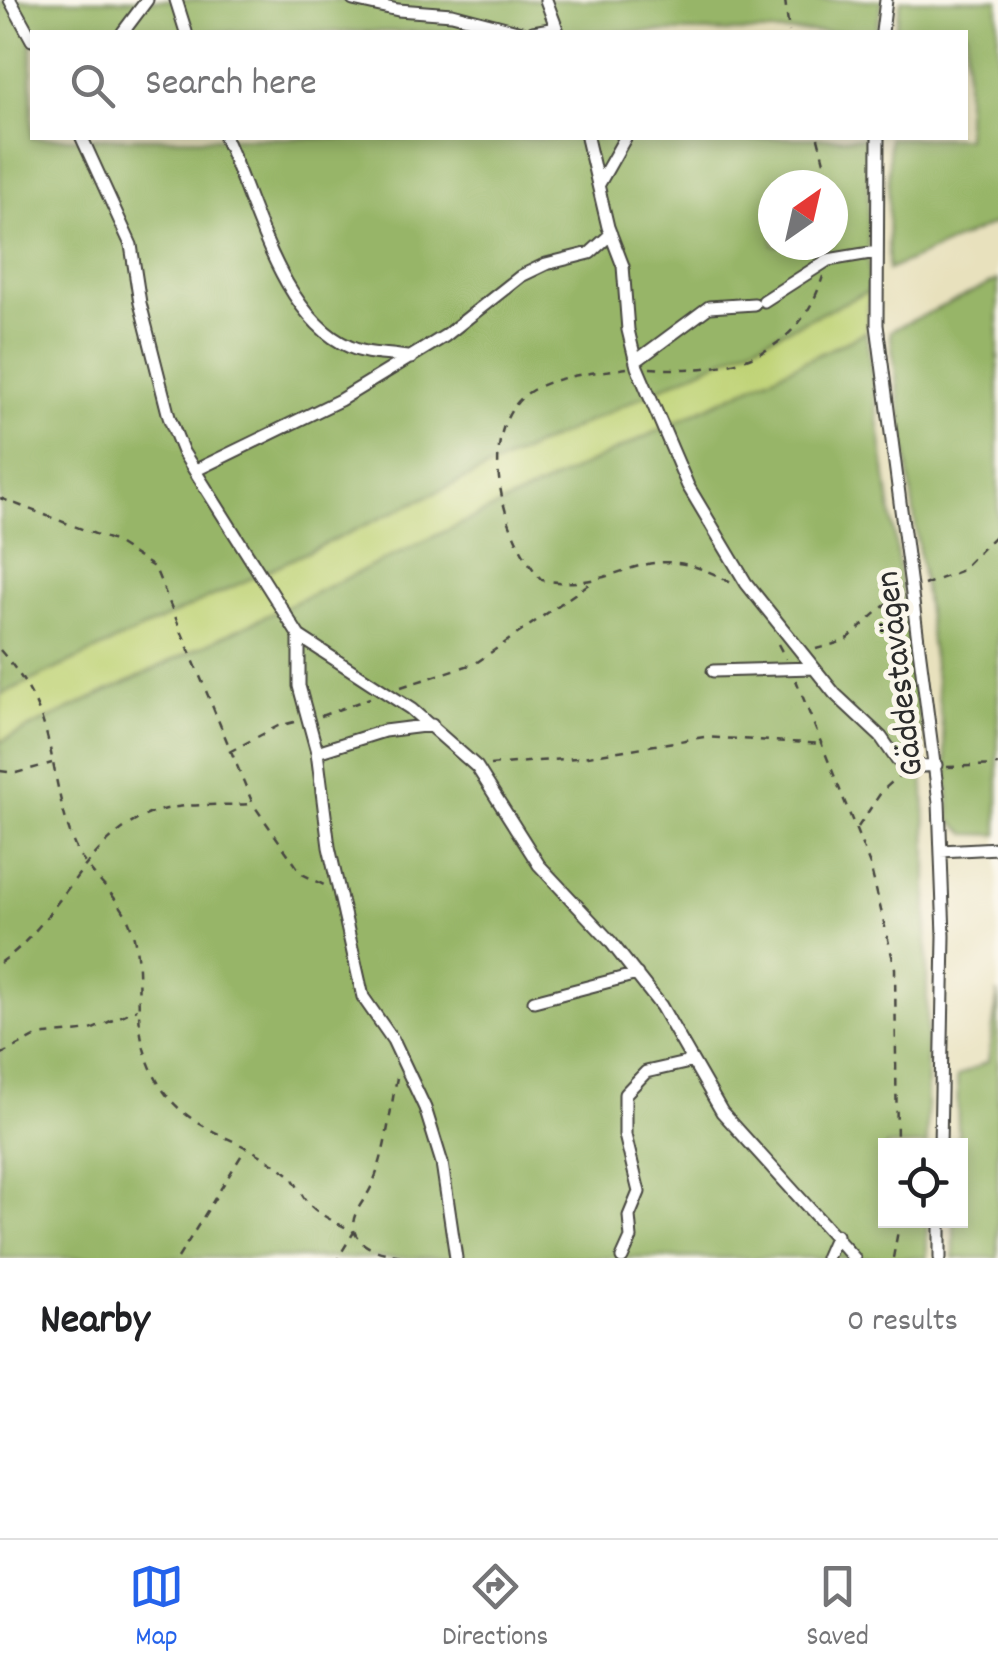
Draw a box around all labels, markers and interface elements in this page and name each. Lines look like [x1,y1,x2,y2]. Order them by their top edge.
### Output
search box [30,30,968,140]
icon: search [65,58,120,113]
text: Search here [145,58,317,113]
north arrow [758,170,848,260]
street label: Gäddestavägen [865,568,939,779]
map controls [878,1138,968,1228]
button: locate [878,1138,968,1228]
text: Nearby [40,1293,150,1353]
text: 0 results [847,1300,958,1346]
tab: Map [129,1559,184,1659]
tab: Directions [442,1559,548,1659]
tab: Saved [806,1559,869,1659]

